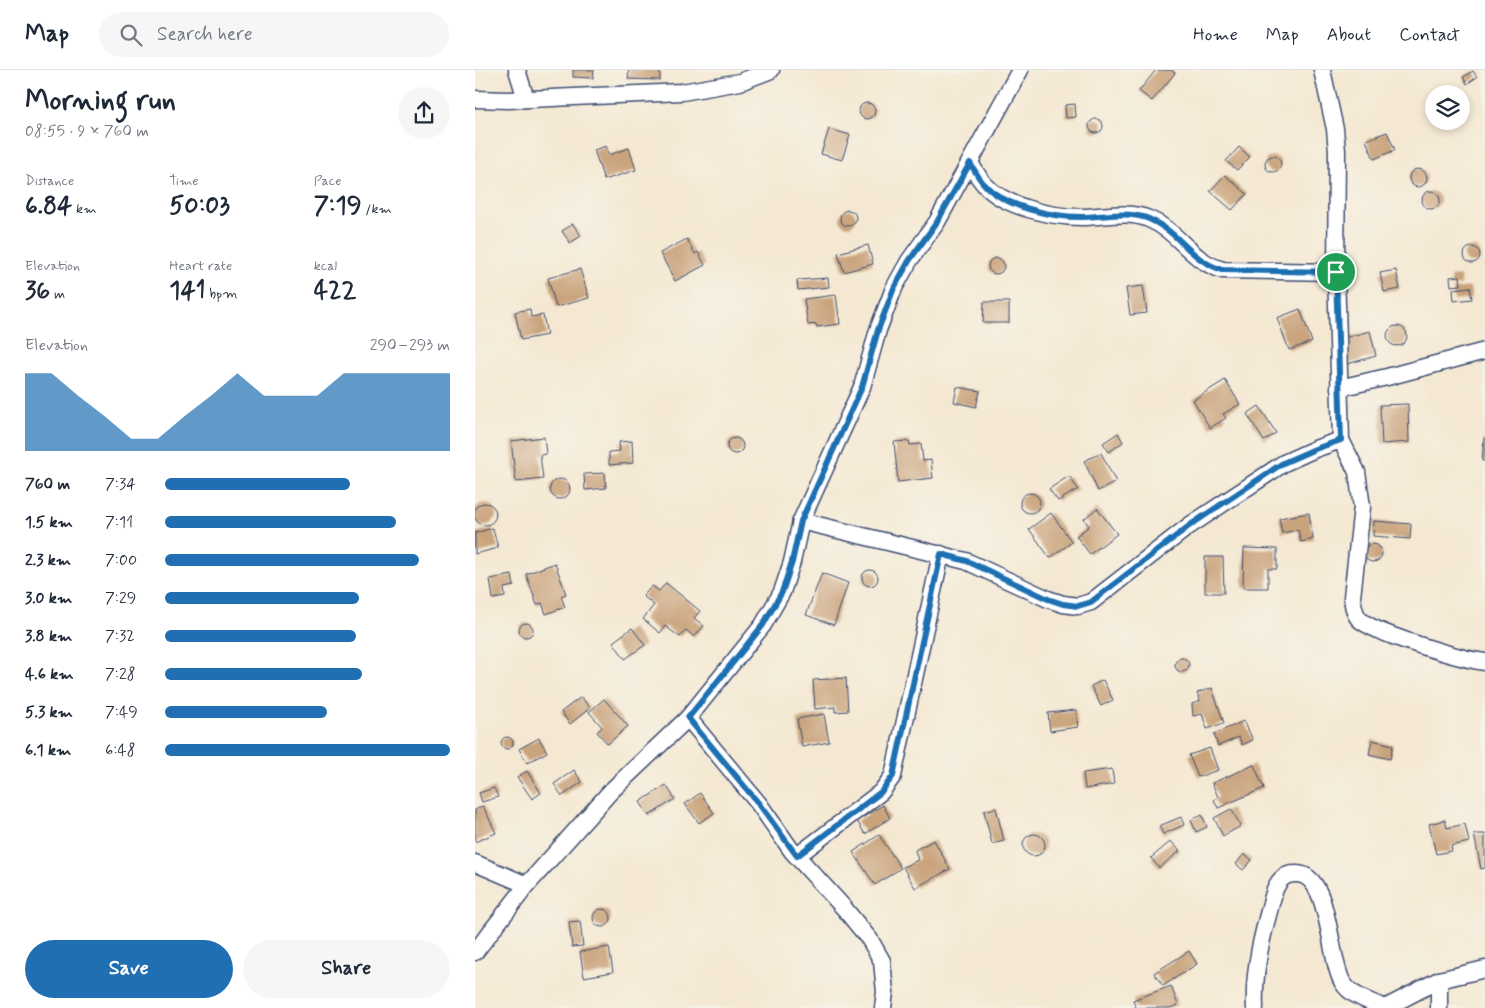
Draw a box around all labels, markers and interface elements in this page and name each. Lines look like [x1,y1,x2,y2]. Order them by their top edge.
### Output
search box [99,12,449,57]
text: Map [25,19,69,50]
icon: search [117,21,145,49]
text: Search here [157,22,253,47]
text: Home [1193,23,1238,47]
text: Map [1266,23,1299,47]
text: About [1327,23,1371,47]
text: Contact [1399,23,1460,47]
text: Morning run [25,83,176,120]
map controls [1425,85,1470,130]
button: layers [1425,85,1470,130]
button: share [398,87,450,139]
text: 08:55 · 9 × 760 m [25,121,149,142]
text: Distance [25,172,74,190]
text: Time [169,172,199,190]
text: Pace [314,172,342,190]
text: 6.84 [25,190,72,223]
text: 50:03 [169,190,230,223]
text: 7:19 [314,190,362,223]
text: km [72,200,97,218]
text: /km [362,200,392,218]
pin [1315,251,1357,293]
text: Elevation [25,257,80,275]
text: Heart rate [169,257,232,275]
text: kcal [314,257,337,275]
icon: arrive [1322,258,1350,286]
text: 36 [25,275,50,308]
text: 141 [169,275,205,308]
text: 422 [314,275,356,308]
text: m [50,285,65,303]
text: bpm [205,285,237,303]
text: Elevation [25,335,88,356]
text: 290–293 m [370,335,450,356]
text: 760 m [25,474,70,495]
text: 7:34 [105,474,136,495]
text: 1.5 km [25,512,73,533]
text: 7:11 [105,512,133,533]
text: 2.3 km [25,550,71,571]
text: 7:00 [105,550,137,571]
text: 3.0 km [25,588,72,609]
text: 7:29 [105,588,136,609]
text: 3.8 km [25,626,72,647]
text: 7:32 [105,626,135,647]
text: 4.6 km [25,664,74,685]
text: 7:28 [105,664,136,685]
text: 5.3 km [25,702,73,723]
text: 7:49 [105,702,138,723]
text: 6.1 km [25,740,71,761]
text: 6:48 [105,740,136,761]
button: Save [25,940,233,998]
button: Share [243,940,450,998]

